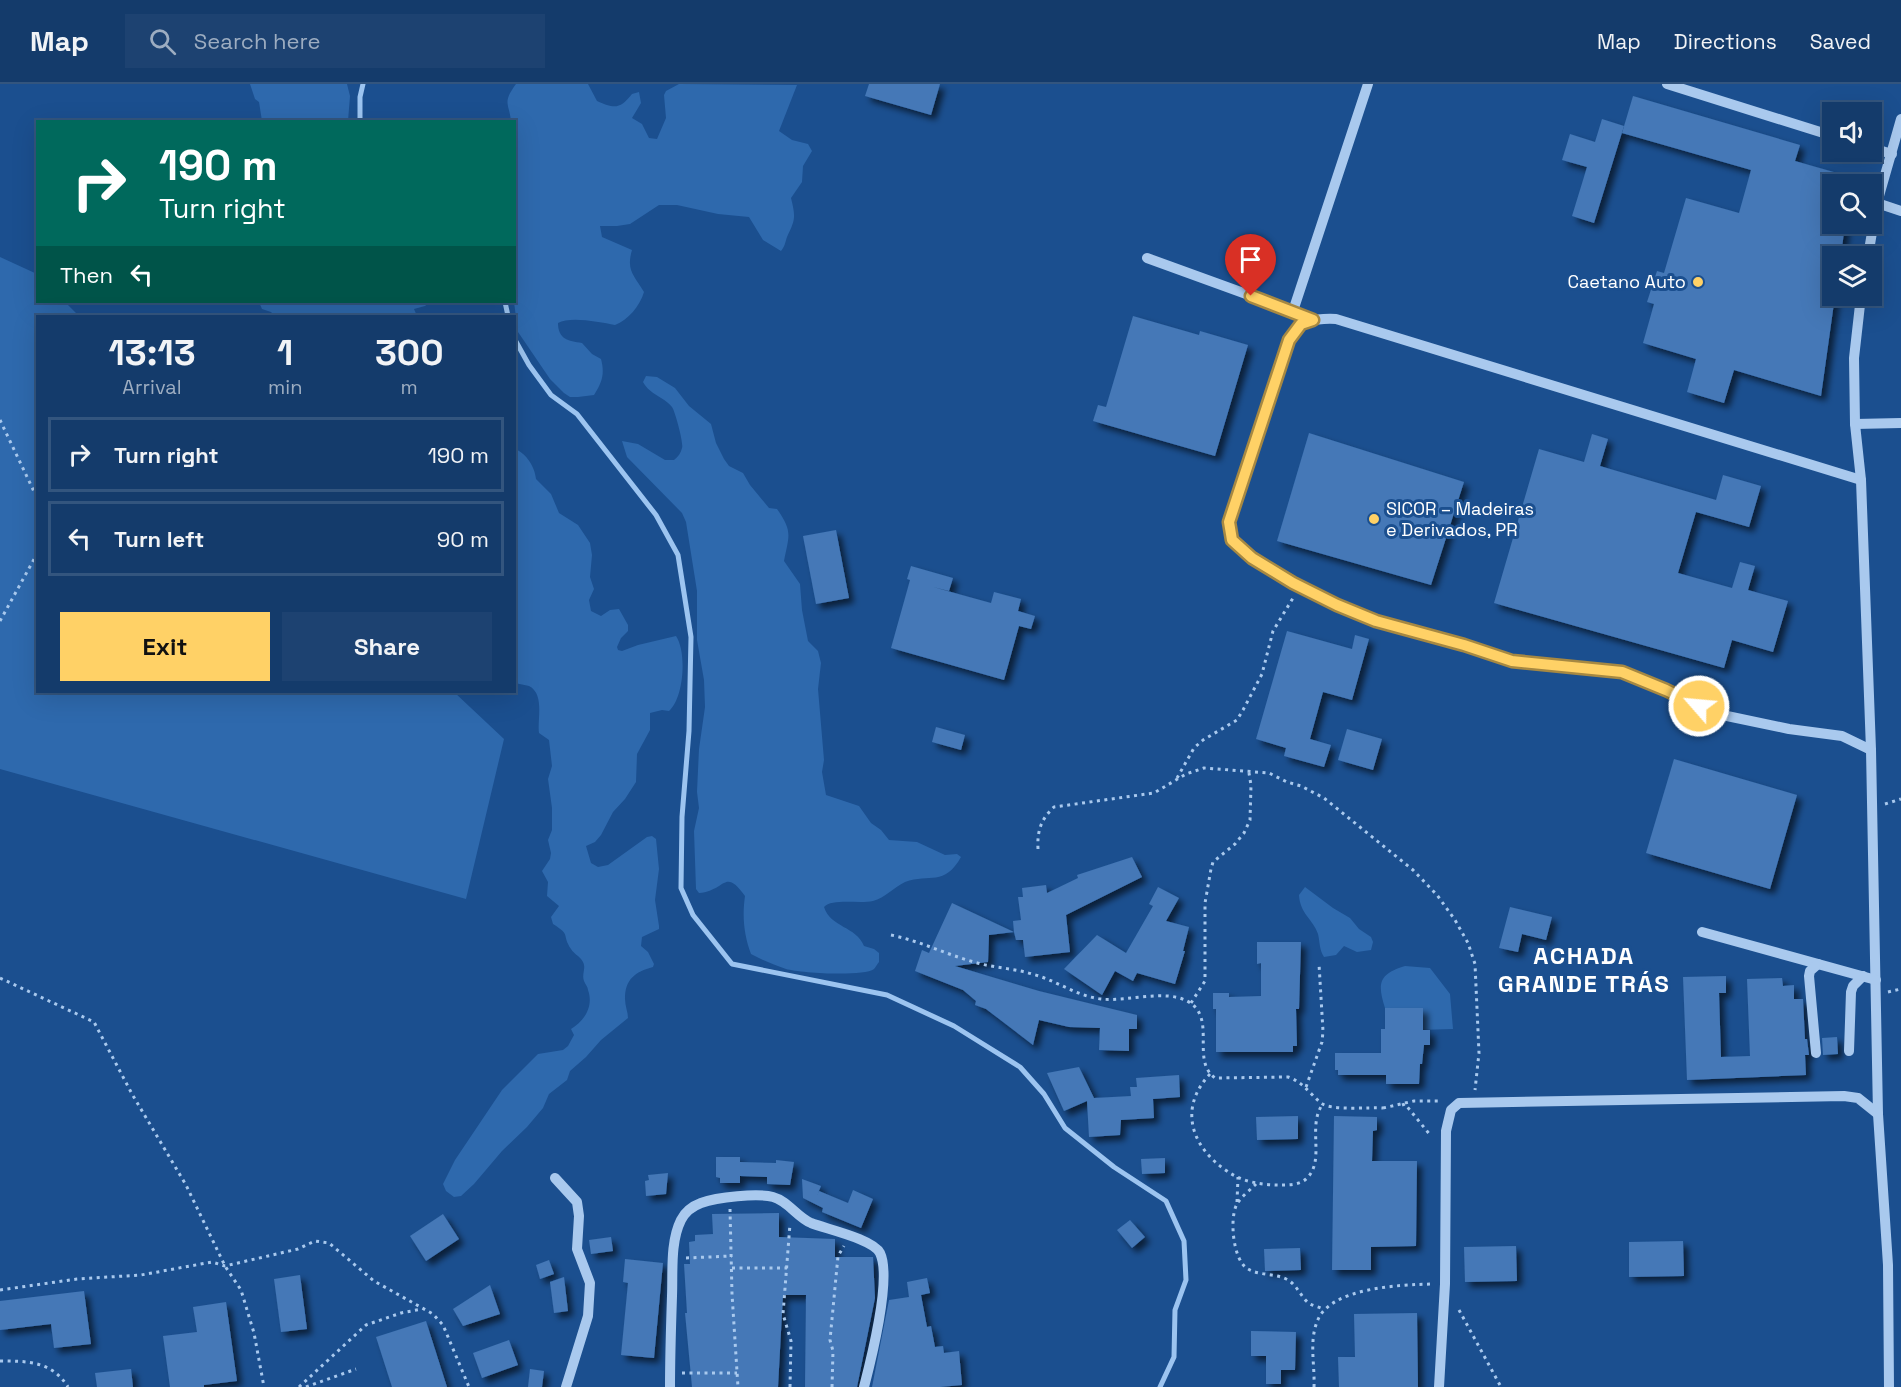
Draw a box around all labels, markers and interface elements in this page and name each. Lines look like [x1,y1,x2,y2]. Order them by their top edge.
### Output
search box [125,14,545,68]
text: Map [30,23,89,59]
icon: search [146,25,179,58]
text: Search here [194,27,321,55]
text: Map [1597,28,1641,55]
text: Directions [1674,28,1777,55]
text: Saved [1810,28,1871,55]
map controls [1822,102,1882,306]
button: sound [1822,102,1882,162]
text: 190 m [159,139,278,192]
icon: right [60,144,138,222]
button: search [1822,174,1882,234]
text: Turn right [159,191,286,226]
pin [1225,234,1276,296]
icon: arrive [1234,243,1267,276]
button: layers [1822,246,1882,306]
icon: left [125,258,158,291]
text: Then [60,261,113,289]
place label: Caetano Auto [1567,270,1686,293]
marker: Caetano Auto [1691,275,1705,289]
text: 13:13 [109,330,196,376]
text: 1 [277,330,293,376]
text: 300 [375,330,443,376]
text: Arrival [122,374,182,400]
text: min [268,374,302,400]
text: m [401,374,418,400]
icon: right [63,438,96,471]
text: Turn right [114,441,219,469]
text: 190 m [428,441,489,469]
place label: SICOR – Madeiras e Derivados, PR [1386,497,1534,541]
marker: SICOR – Madeiras e Derivados, PR [1367,512,1381,526]
icon: left [63,522,96,555]
text: Turn left [114,525,204,553]
text: 90 m [437,525,489,553]
button: Exit [60,612,270,681]
button: Share [282,612,492,681]
position arrow [1667,674,1731,738]
district label: ACHADA GRANDE TRÁS [1498,940,1670,999]

